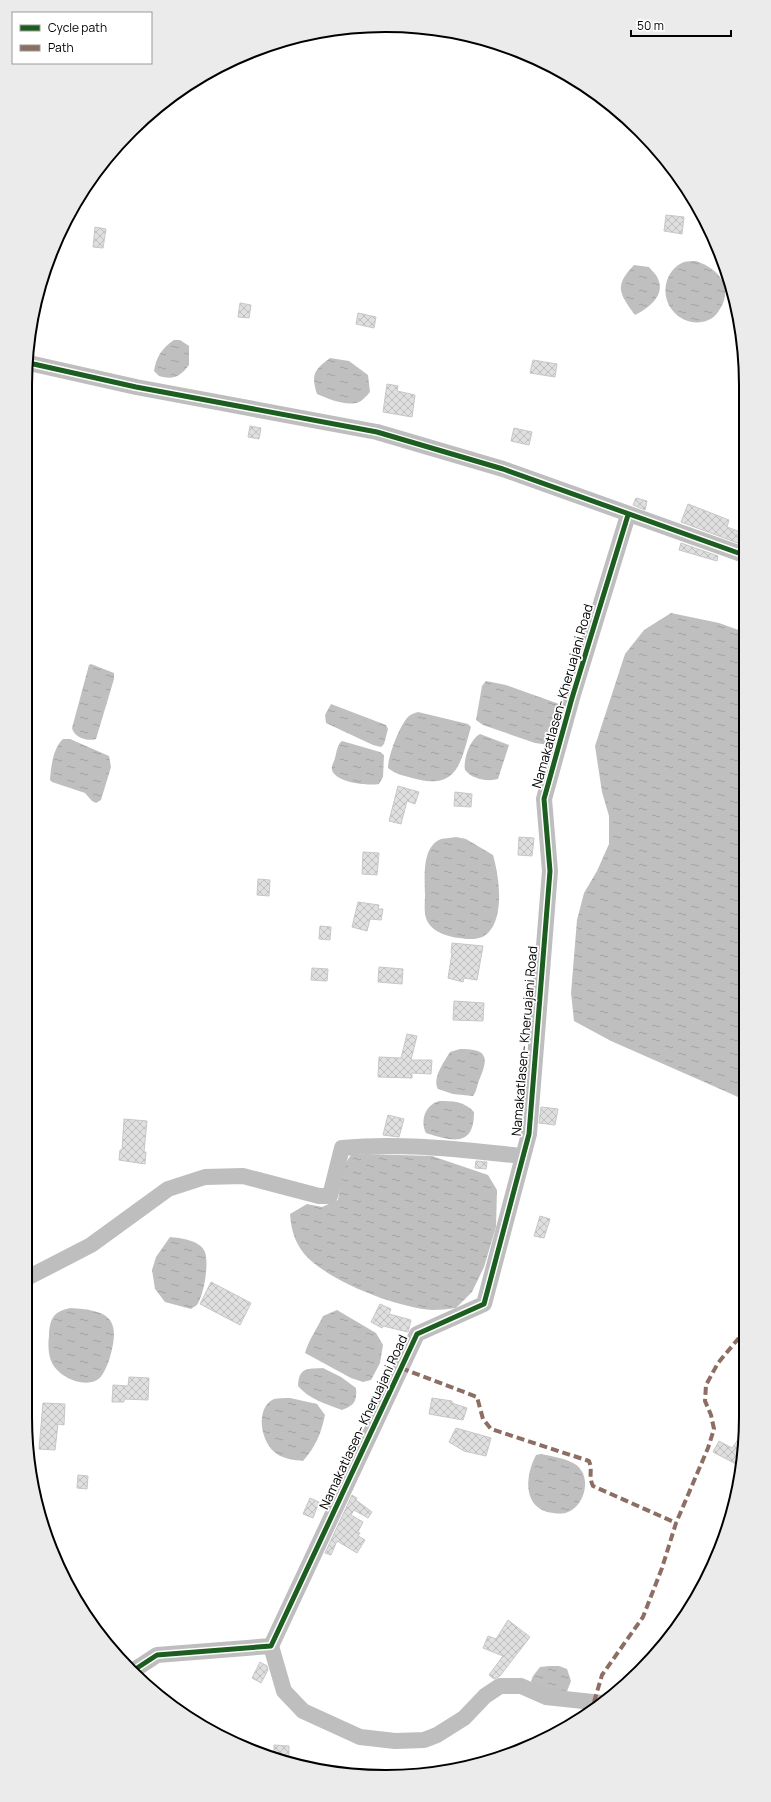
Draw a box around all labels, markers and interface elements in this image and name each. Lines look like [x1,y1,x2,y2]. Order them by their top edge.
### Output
legend [12,12,152,64]
scale bar [631,12,731,38]
text: 50 m [637,17,664,34]
text: Cycle path [48,19,107,36]
text: Path [48,39,74,56]
street label: Namakatlasen- Kheruajani Road [527,602,597,790]
street label: Namakatlasen- Kheruajani Road [507,945,541,1137]
street label: Namakatlasen- Kheruajani Road [315,1332,411,1512]

